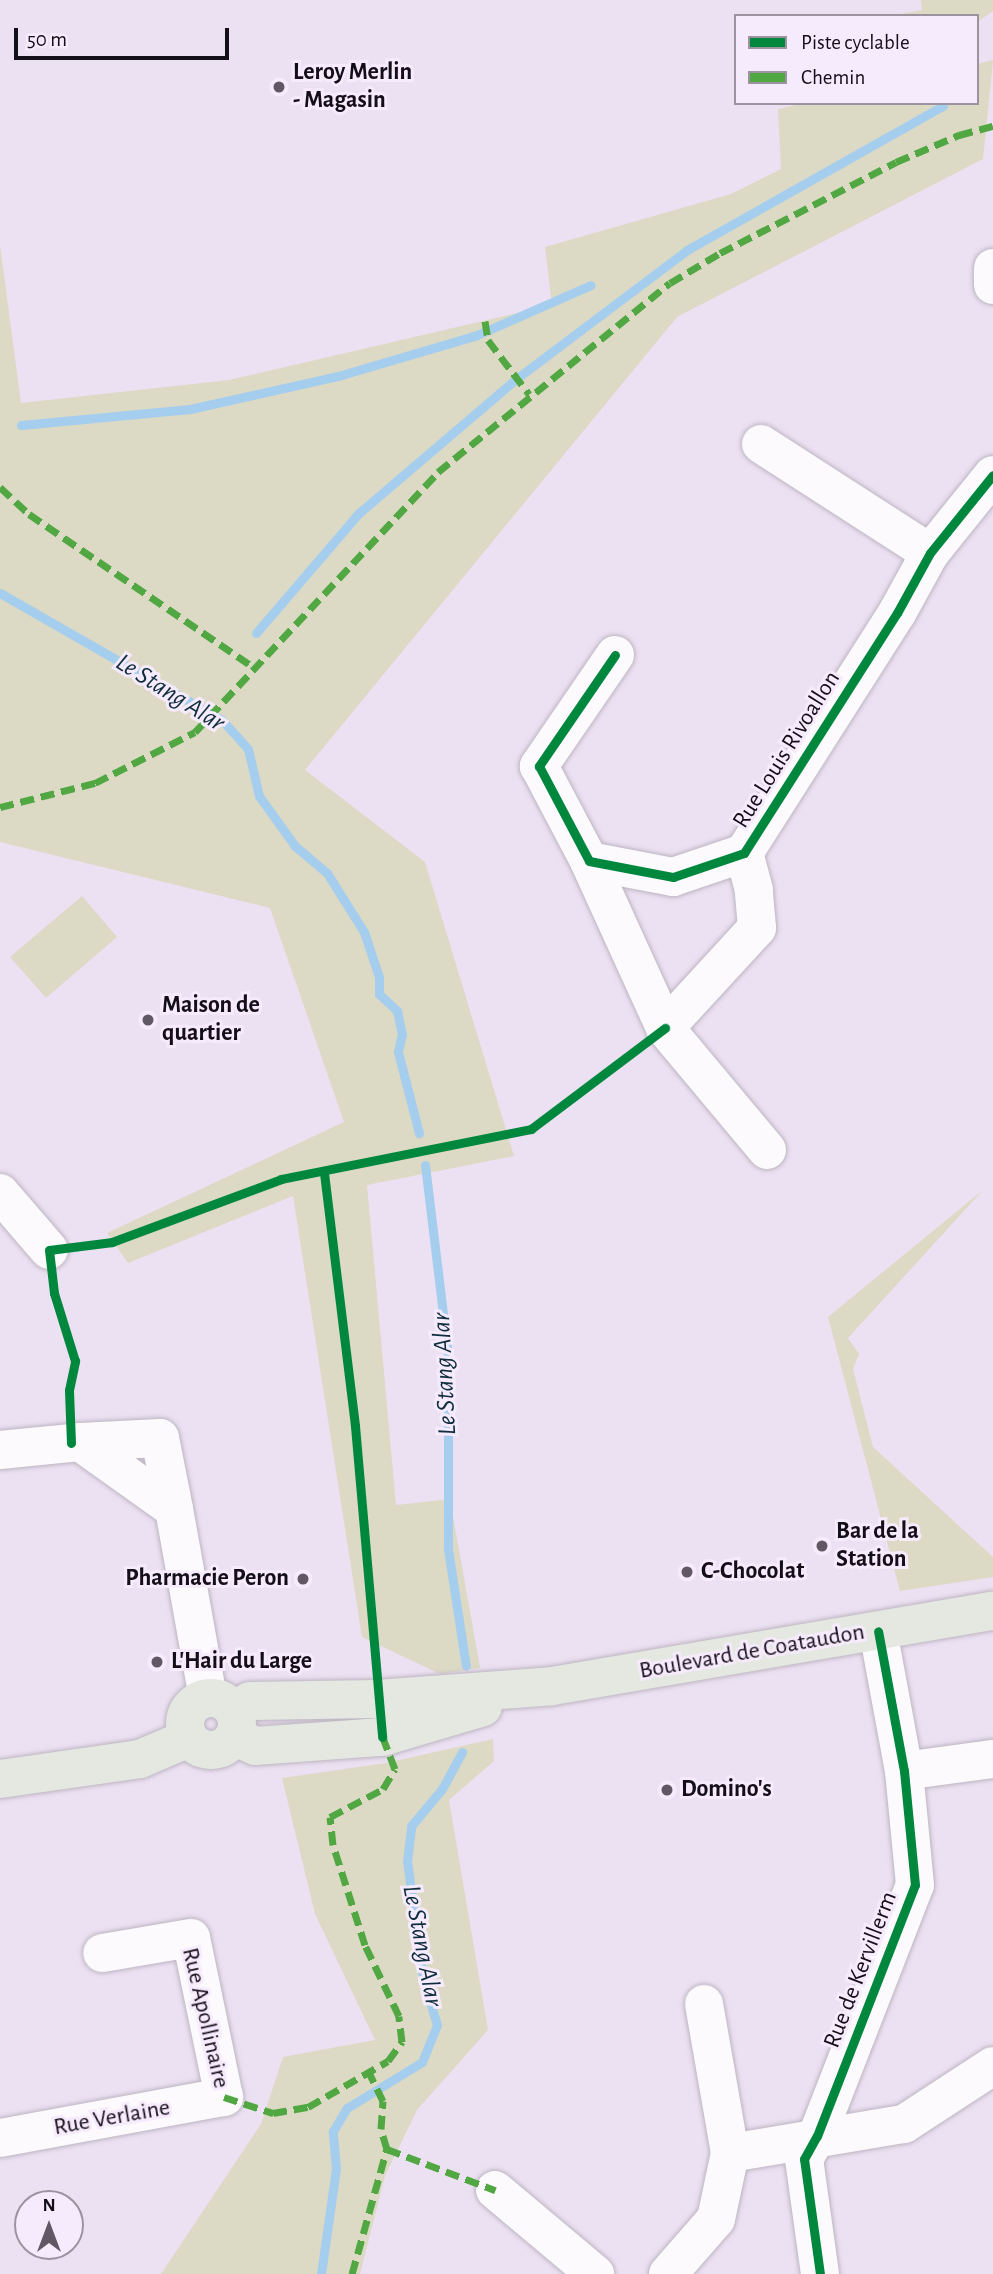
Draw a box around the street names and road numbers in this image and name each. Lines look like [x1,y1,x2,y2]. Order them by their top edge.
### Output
street label: Rue Louis Rivoallon [727,666,847,834]
street label: Boulevard de Coataudon [637,1618,867,1686]
street label: Rue de Kervillerm [818,1888,904,2052]
street label: Rue Apollinaire [175,1945,235,2091]
street label: Rue Verlaine [52,2094,172,2142]

